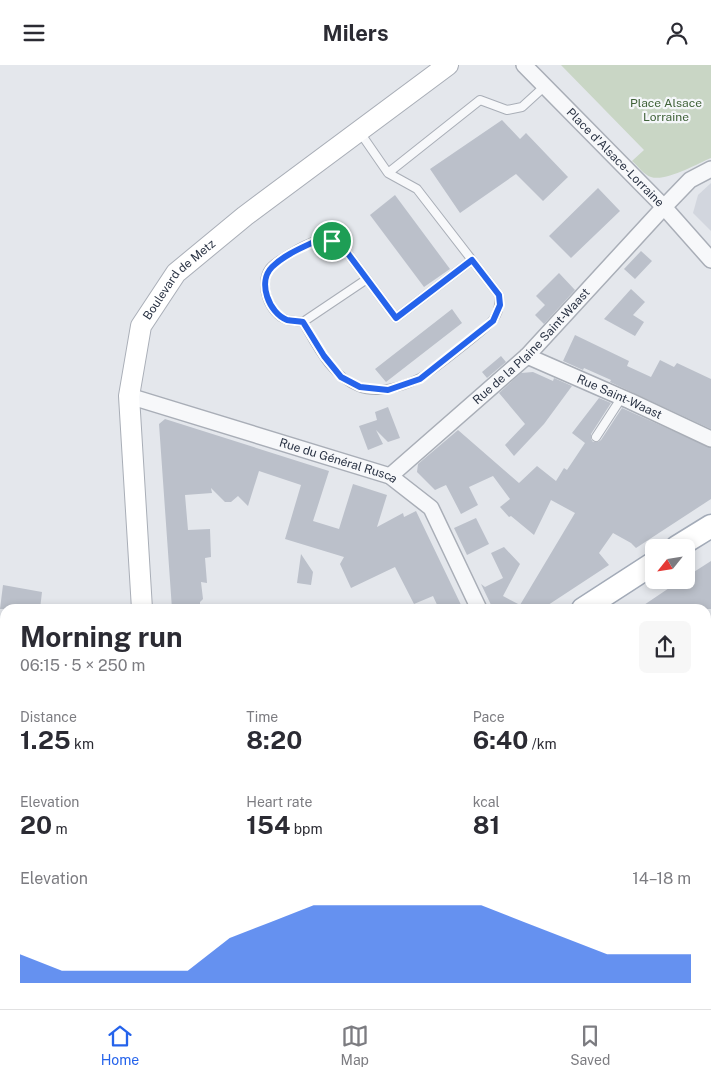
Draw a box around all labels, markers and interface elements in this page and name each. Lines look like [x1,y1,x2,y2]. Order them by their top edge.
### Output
icon: menu [20,19,48,47]
icon: person [663,19,691,47]
text: Milers [322,20,389,46]
park label: Place Alsace Lorraine [630,96,702,124]
street label: Place d'Alsace-Lorraine [564,105,667,210]
pin [311,220,353,262]
icon: arrive [318,227,346,255]
street label: Boulevard de Metz [140,236,218,322]
street label: Rue de la Plaine Saint-Waast [470,285,593,407]
street label: Rue Saint-Waast [575,372,664,422]
street label: Rue du Général Rusca [278,435,400,486]
north arrow [645,539,695,589]
map controls [645,539,695,589]
text: Morning run [20,620,183,653]
button: share [639,621,691,673]
text: 06:15 · 5 × 250 m [20,656,145,675]
text: Distance [20,709,77,725]
text: Time [246,709,278,725]
text: Pace [473,709,505,725]
text: 1.25 [20,725,71,755]
text: 8:20 [246,725,302,755]
text: 6:40 [473,725,528,755]
text: km [71,736,94,752]
text: /km [528,736,557,752]
text: Elevation [20,794,79,810]
text: Heart rate [246,794,313,810]
text: kcal [473,794,500,810]
text: 20 [20,810,52,840]
text: 154 [246,810,290,840]
text: 81 [473,810,500,840]
text: m [52,821,68,837]
text: bpm [290,821,323,837]
text: Elevation [20,869,88,888]
text: 14–18 m [632,869,691,888]
tab: Home [101,1022,139,1068]
tab: Map [341,1022,369,1068]
tab: Saved [570,1022,610,1068]

